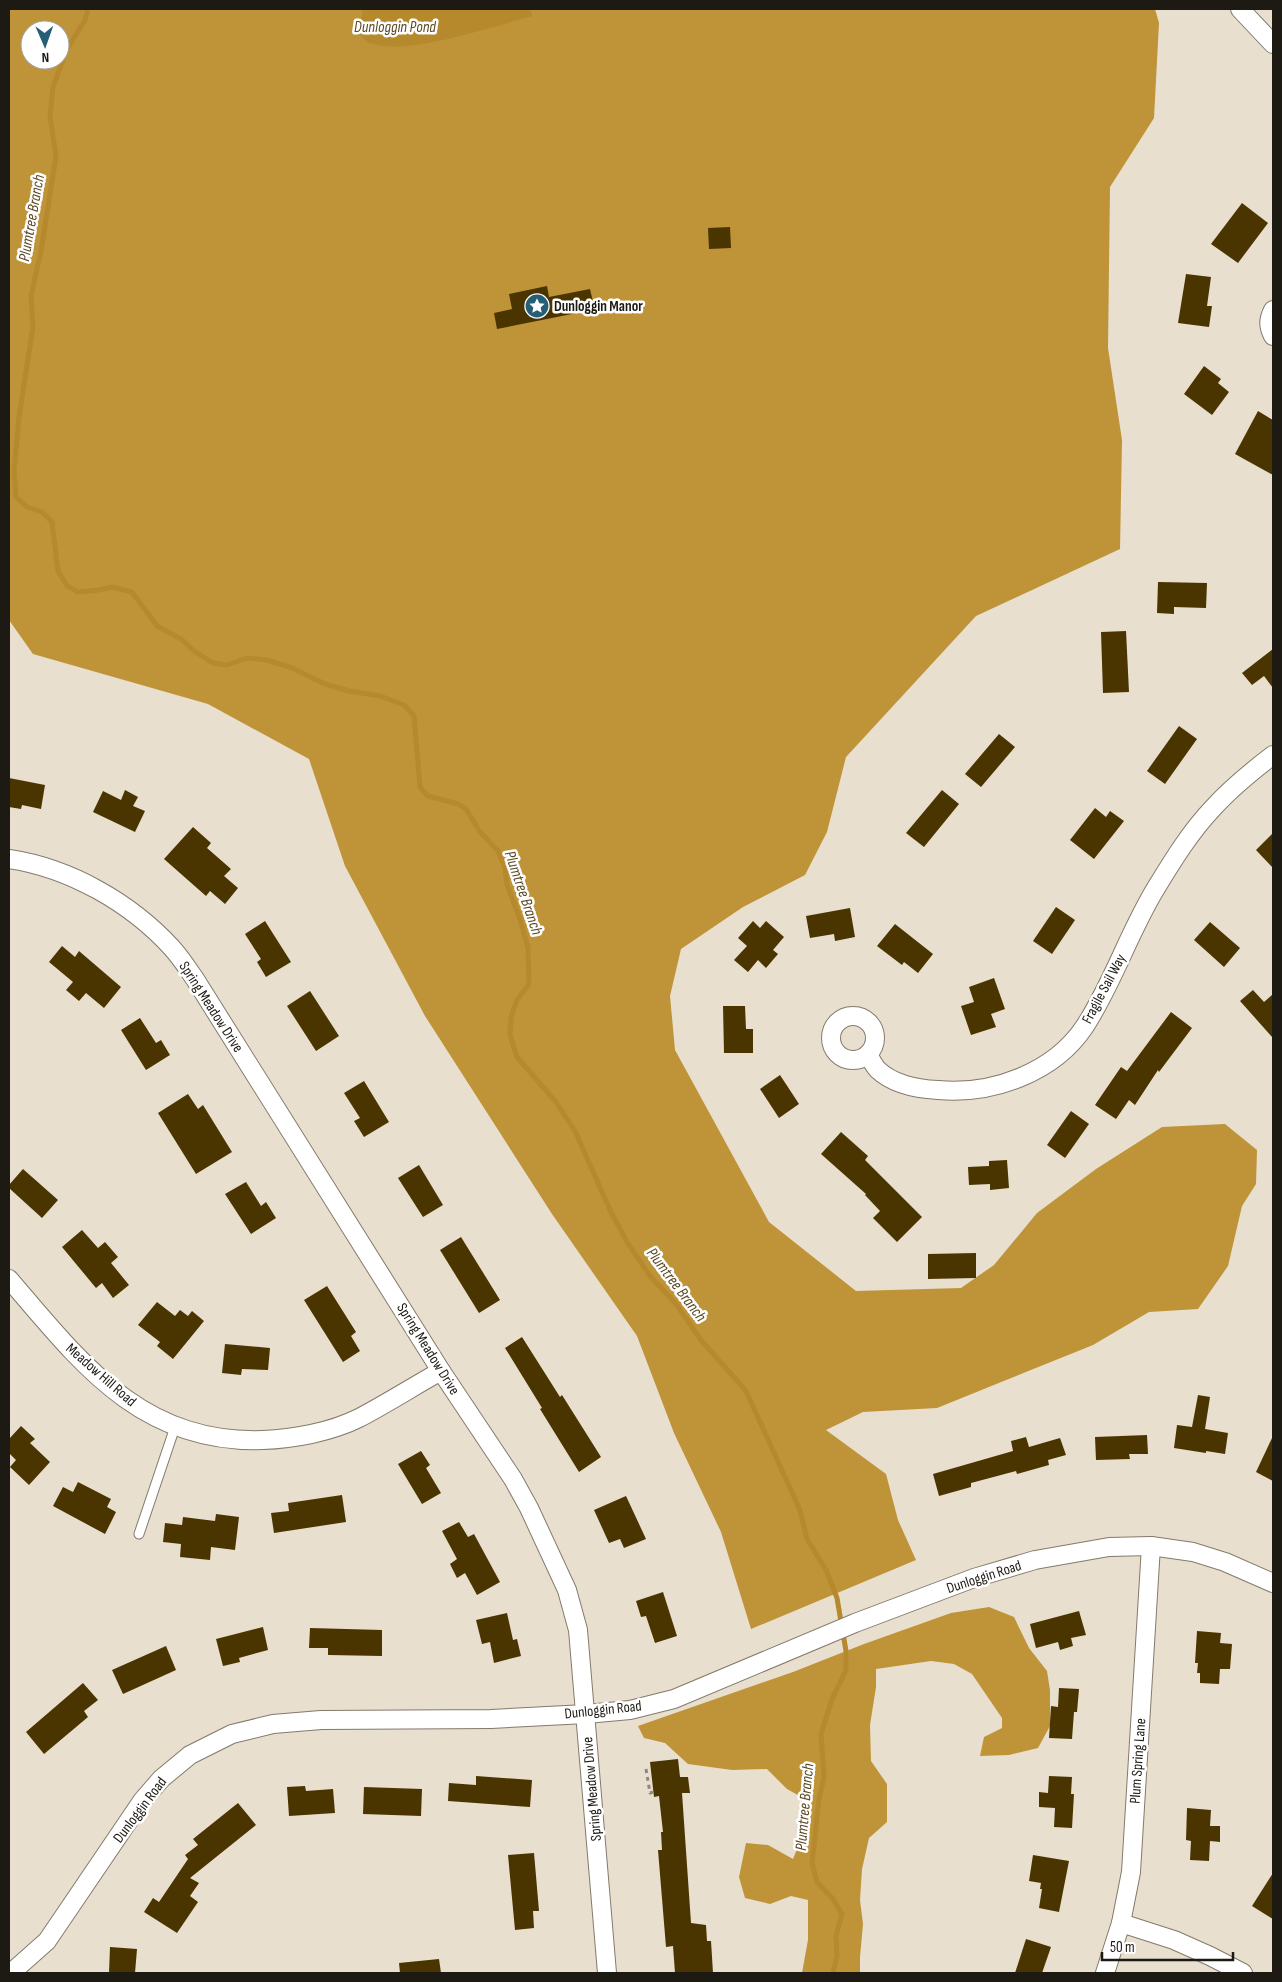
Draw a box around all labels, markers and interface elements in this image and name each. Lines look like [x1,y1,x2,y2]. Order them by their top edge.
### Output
water label: Dunloggin Pond [354,18,436,37]
north arrow [20,20,70,70]
text: N [41,49,49,66]
water label: Plumtree Branch [15,173,49,263]
place icon: Dunloggin Manor [524,293,550,319]
place label: Dunloggin Manor [554,297,643,316]
water label: Plumtree Branch [500,848,546,938]
street label: Fragile Sail Way [1078,951,1130,1027]
street label: Spring Meadow Drive [175,958,247,1056]
water label: Plumtree Branch [642,1244,710,1326]
street label: Spring Meadow Drive [392,1300,464,1398]
street label: Meadow Hill Road [62,1339,140,1411]
street label: Dunloggin Road [944,1556,1024,1598]
street label: Dunloggin Road [563,1696,643,1724]
street label: Plum Spring Lane [1126,1718,1150,1804]
street label: Spring Meadow Drive [578,1736,606,1842]
water label: Plumtree Branch [792,1762,818,1851]
street label: Dunloggin Road [109,1773,171,1847]
scale bar [1102,1930,1233,1962]
text: 50 m [1110,1938,1135,1957]

